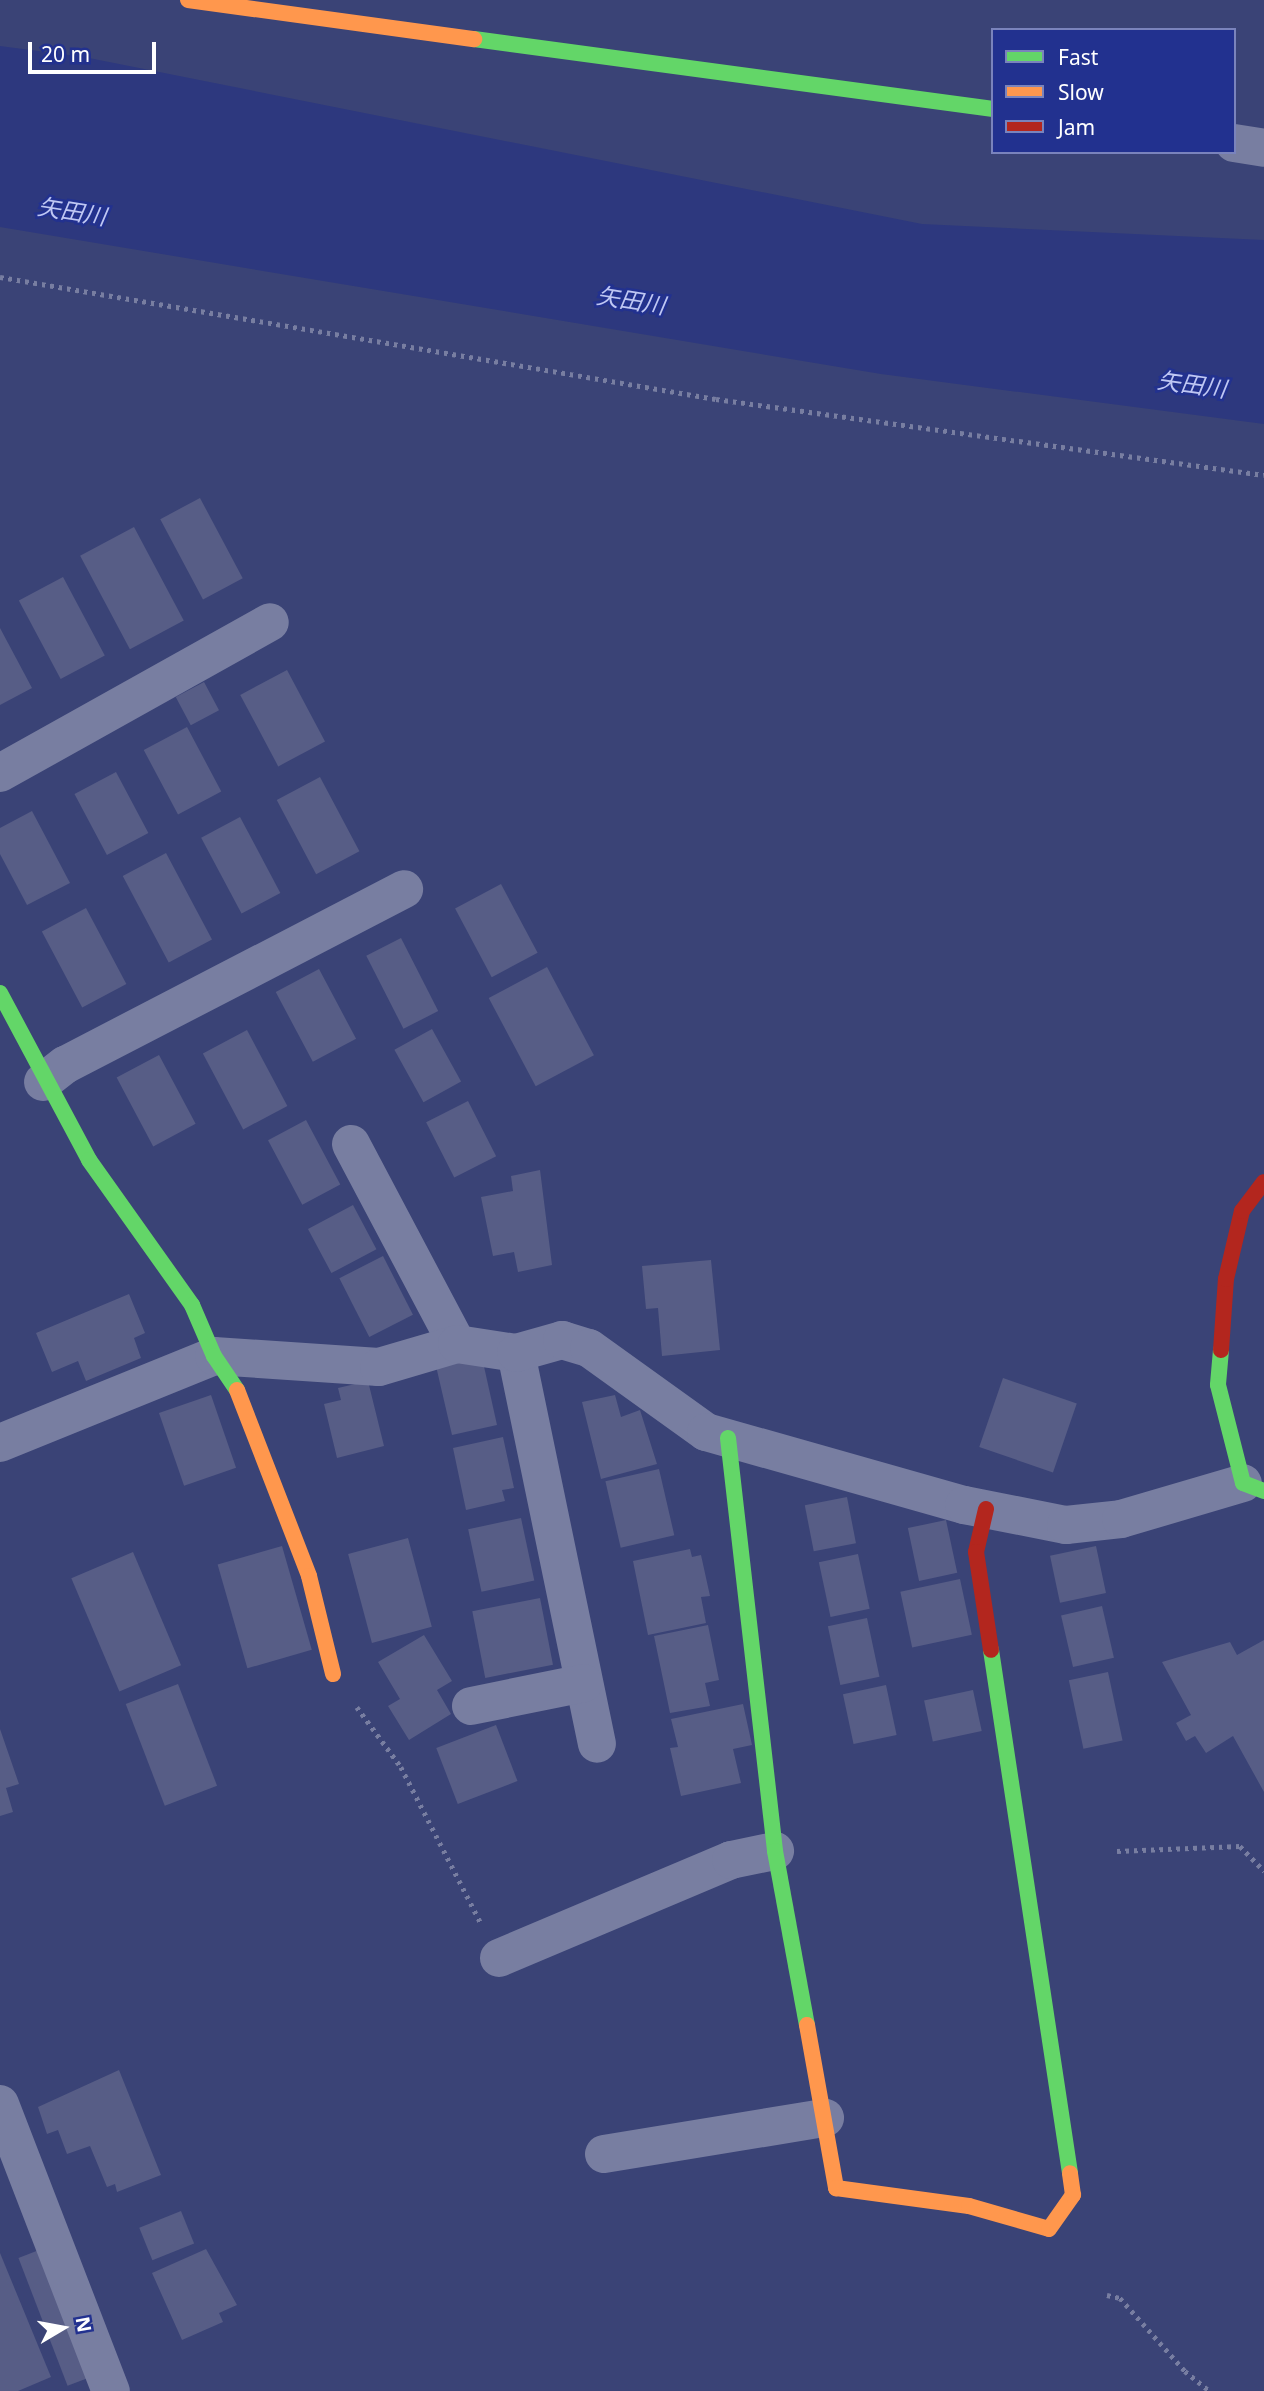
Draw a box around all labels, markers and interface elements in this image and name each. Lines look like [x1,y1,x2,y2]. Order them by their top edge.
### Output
scale bar [32,28,159,72]
legend [991,28,1236,154]
text: 20 m [41,40,90,68]
text: Fast [1058,43,1098,71]
text: Slow [1058,78,1104,106]
text: Jam [1058,113,1095,141]
water label: 矢田川 [36,192,108,230]
water label: 矢田川 [595,281,667,319]
water label: 矢田川 [1156,366,1228,402]
north arrow [28,2293,98,2363]
text: N [70,2314,98,2334]

